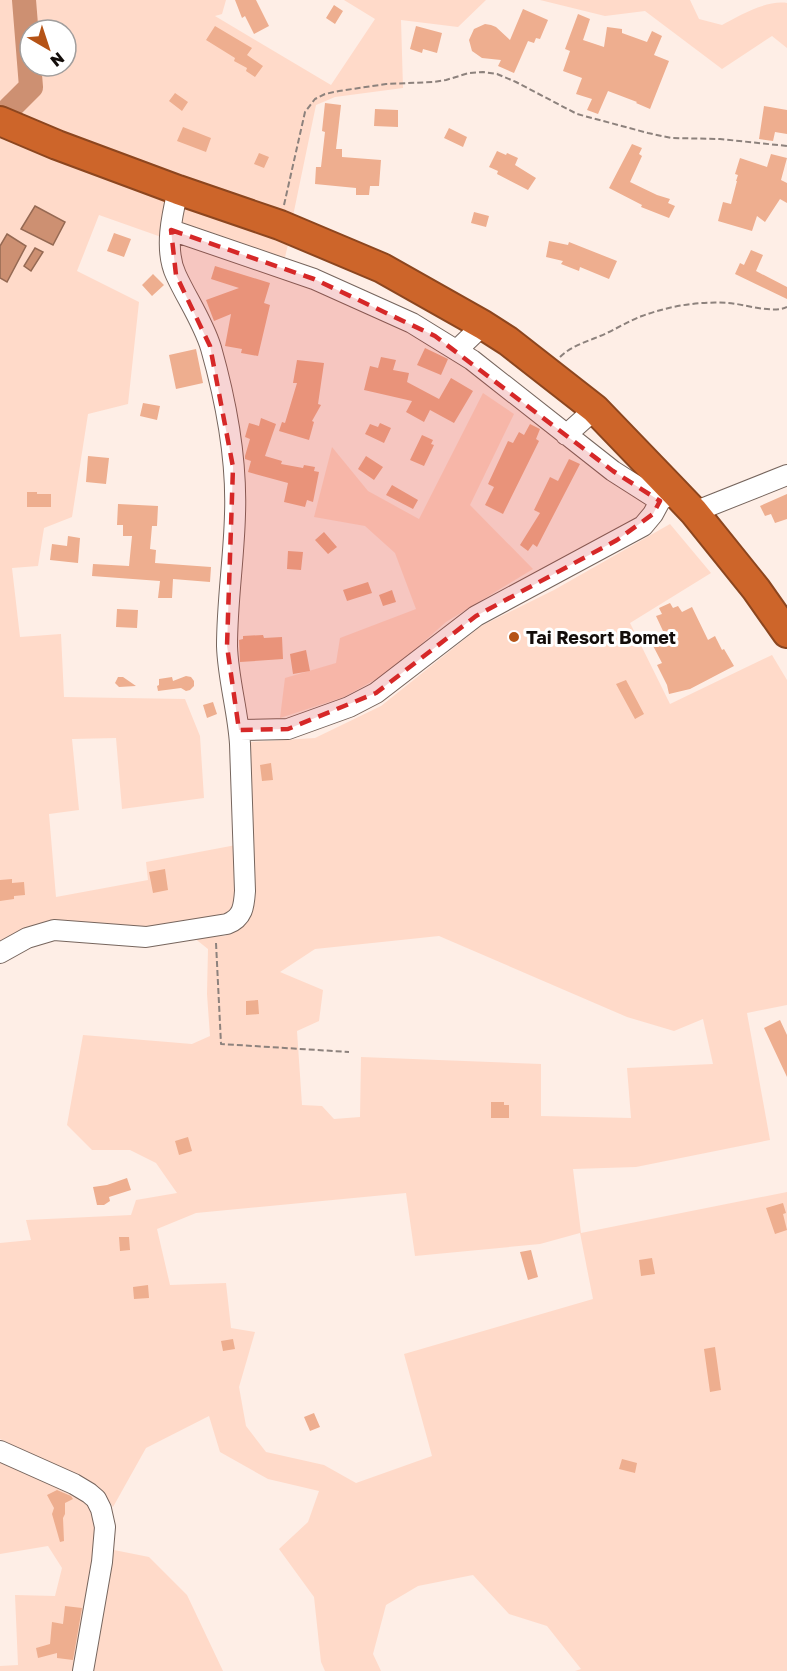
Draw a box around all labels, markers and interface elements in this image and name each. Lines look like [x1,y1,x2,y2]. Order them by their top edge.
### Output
north arrow [18,18,78,78]
text: N [46,48,68,71]
place label: Tai Resort Bomet [526,626,676,648]
marker: Tai Resort Bomet [507,630,521,644]

